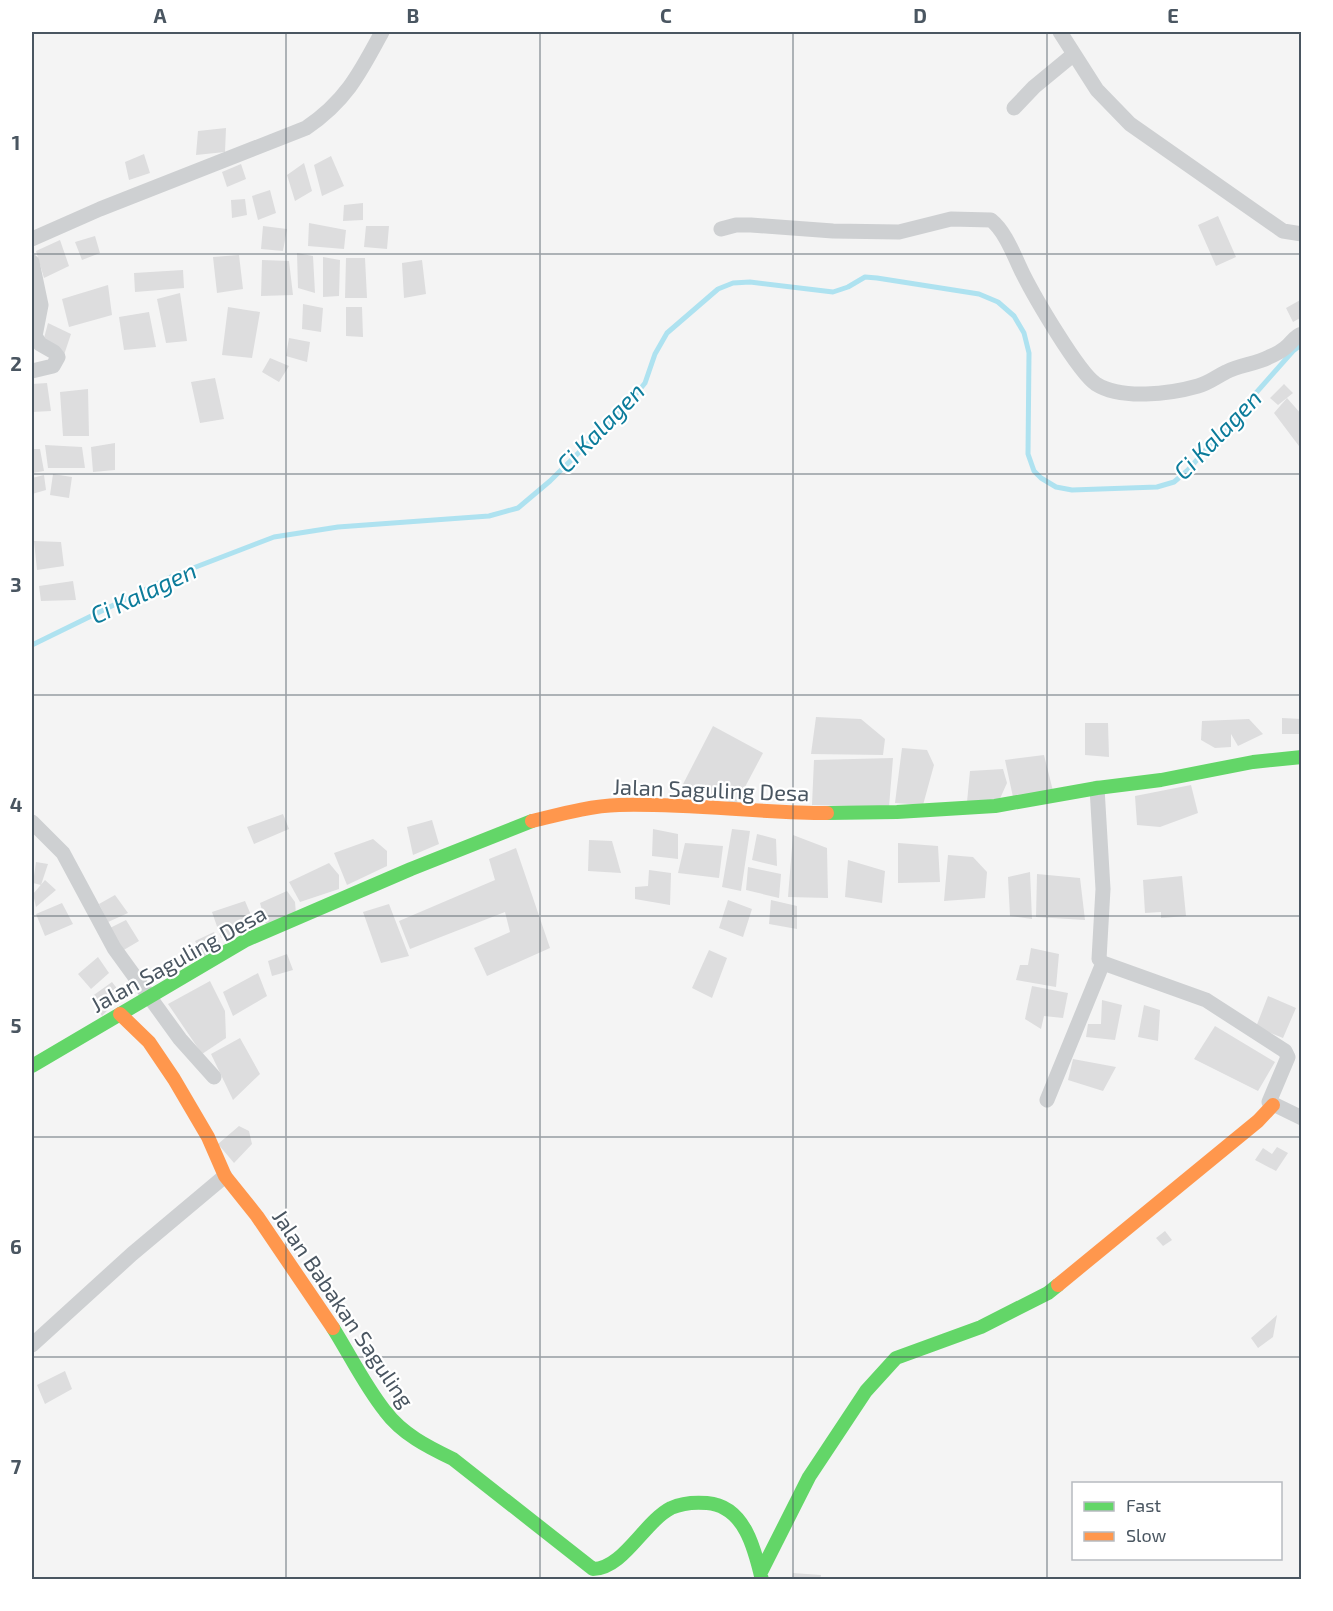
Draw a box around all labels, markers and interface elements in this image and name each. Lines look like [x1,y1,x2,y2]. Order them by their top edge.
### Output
text: A [153,3,167,27]
text: B [407,3,419,27]
text: C [660,3,672,27]
text: D [913,3,927,27]
text: E [1167,3,1179,27]
text: 1 [12,130,20,154]
text: 2 [10,351,22,375]
water label: Ci Kalagen [550,376,650,478]
water label: Ci Kalagen [1167,383,1267,485]
water label: Ci Kalagen [85,555,201,629]
text: 3 [10,572,22,596]
street label: Jalan Saguling Desa [612,773,810,805]
text: 4 [10,792,23,816]
street label: Jalan Saguling Desa [86,899,270,1017]
text: 5 [10,1013,22,1037]
street label: Jalan Babakan Saguling [268,1204,420,1412]
text: 6 [10,1234,22,1258]
text: 7 [11,1454,22,1478]
legend [1072,1482,1282,1560]
text: Fast [1126,1494,1161,1516]
text: Slow [1126,1524,1167,1546]

